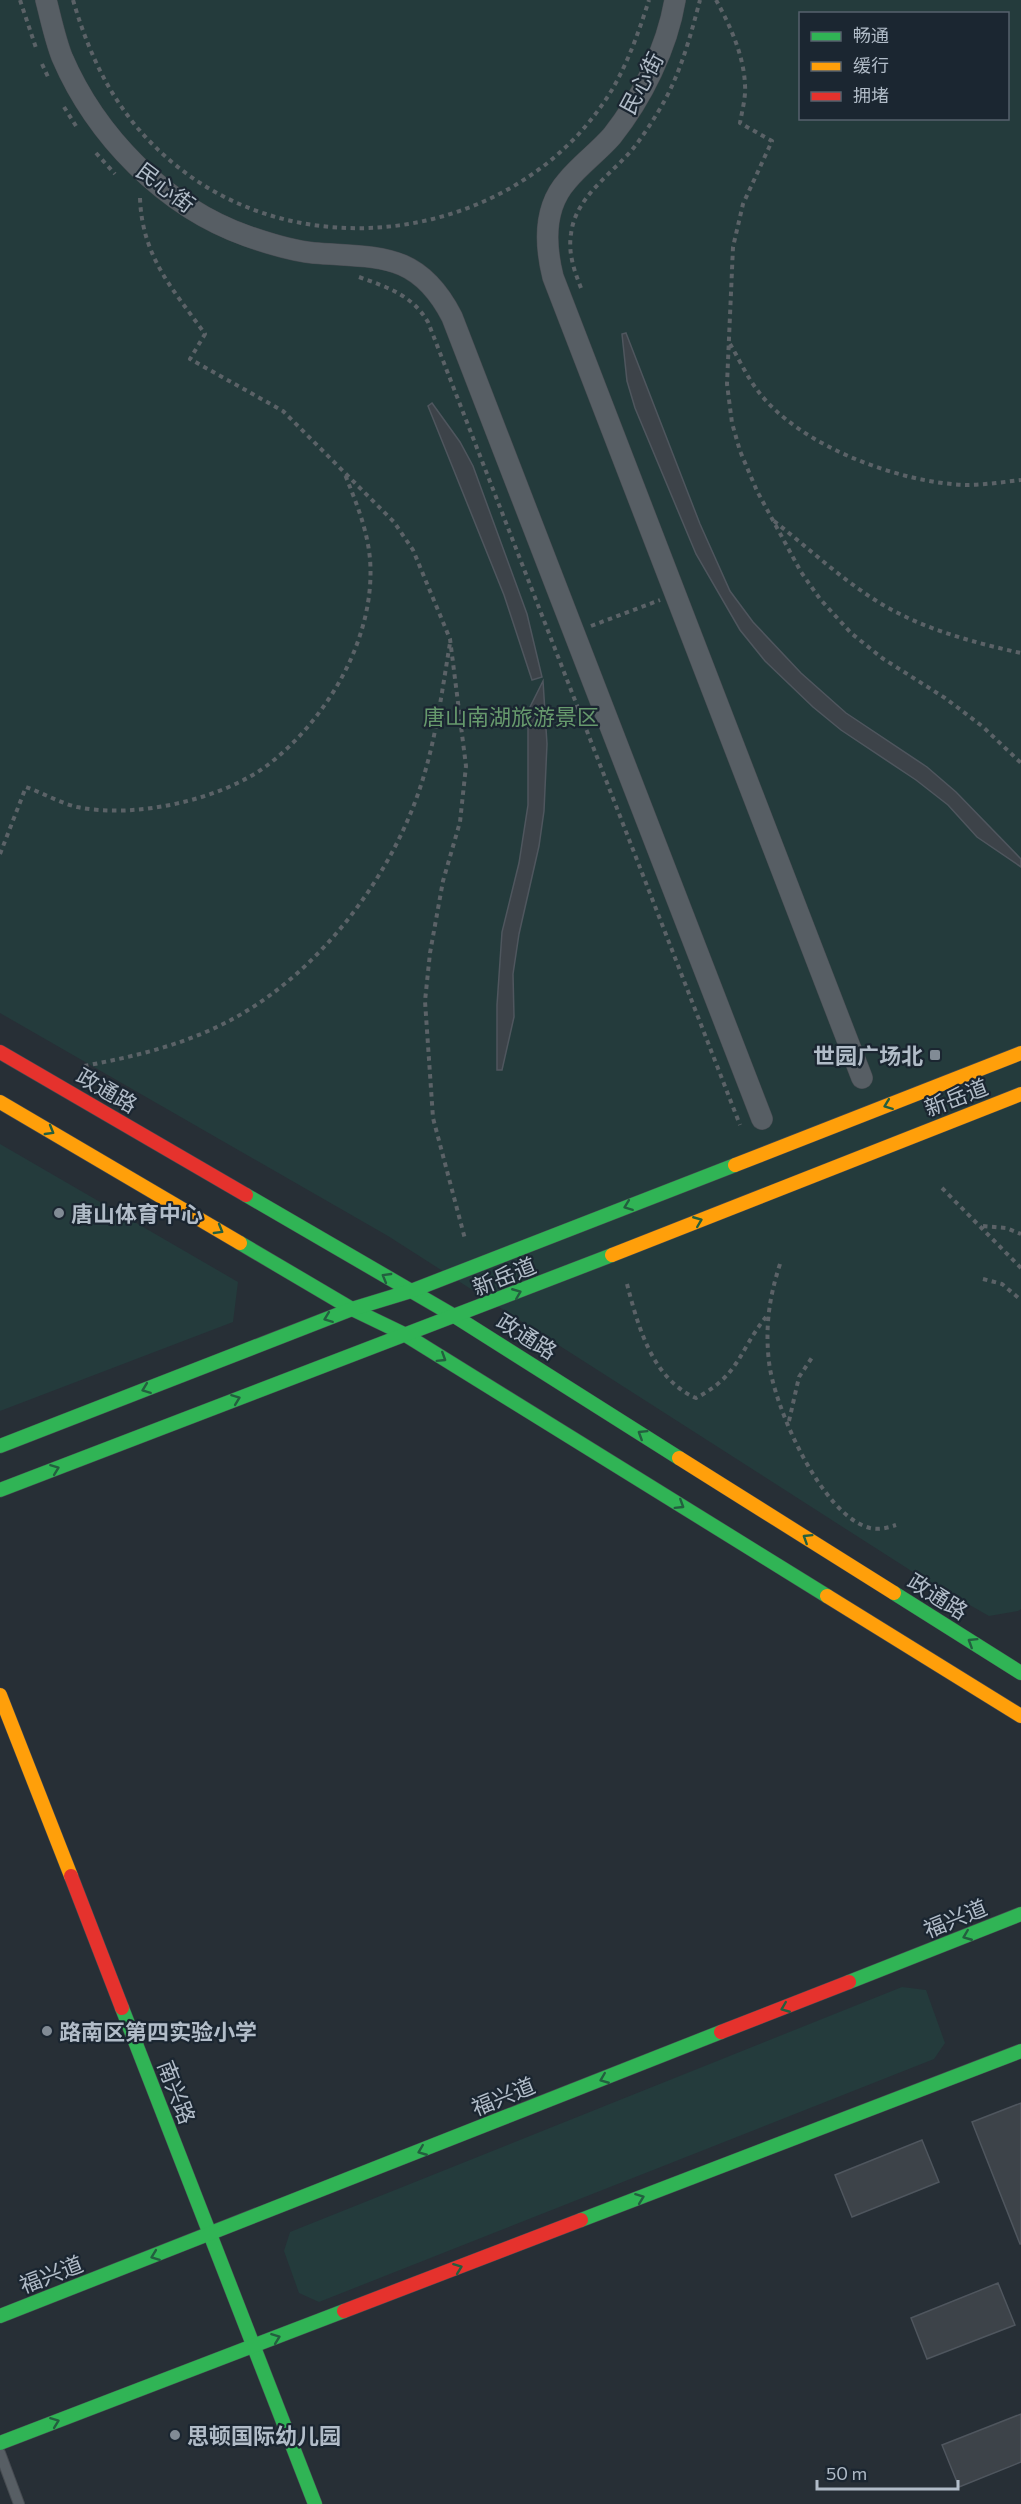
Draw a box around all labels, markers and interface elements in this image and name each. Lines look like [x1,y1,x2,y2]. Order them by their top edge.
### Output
legend [799,12,1009,120]
text: 畅通 [853,24,889,46]
street label: 民心街 [614,48,668,118]
text: 缓行 [853,54,889,76]
text: 拥堵 [853,84,889,106]
street label: 民心街 [132,156,200,218]
park label: 唐山南湖旅游景区 [423,703,599,730]
place label: 世园广场北 [813,1042,923,1069]
marker: 世园广场北 [928,1048,942,1062]
street label: 政通路 [72,1062,142,1118]
street label: 新岳道 [920,1073,992,1121]
one-way arrow [883,1098,894,1110]
one-way arrow [44,1124,54,1135]
one-way arrow [623,1199,634,1211]
place label: 唐山体育中心 [71,1200,203,1227]
marker: 唐山体育中心 [52,1206,66,1220]
one-way arrow [692,1215,703,1228]
one-way arrow [213,1223,223,1234]
street label: 新岳道 [468,1251,540,1301]
one-way arrow [382,1272,392,1284]
one-way arrow [511,1288,522,1300]
street label: 政通路 [492,1307,562,1365]
one-way arrow [323,1311,334,1323]
one-way arrow [435,1351,446,1362]
one-way arrow [141,1382,152,1394]
one-way arrow [230,1394,241,1406]
one-way arrow [637,1430,648,1441]
one-way arrow [48,1464,59,1476]
one-way arrow [674,1497,684,1509]
one-way arrow [802,1534,813,1545]
street label: 政通路 [903,1567,973,1625]
one-way arrow [967,1638,978,1649]
street label: 福兴道 [919,1893,991,1943]
one-way arrow [962,1929,973,1941]
one-way arrow [780,2000,791,2013]
place label: 路南区第四实验小学 [59,2018,257,2045]
marker: 路南区第四实验小学 [40,2024,54,2038]
street label: 南兴路 [153,2056,201,2128]
street label: 福兴道 [467,2071,539,2121]
one-way arrow [599,2072,610,2084]
one-way arrow [418,2144,429,2156]
one-way arrow [634,2192,645,2205]
one-way arrow [151,2249,162,2261]
street label: 福兴道 [15,2250,87,2298]
one-way arrow [452,2262,463,2275]
one-way arrow [270,2332,281,2345]
one-way arrow [48,2417,59,2429]
place label: 思顿国际幼儿园 [187,2422,341,2449]
marker: 思顿国际幼儿园 [168,2428,182,2442]
scale bar [817,2453,958,2491]
text: 50 m [826,2462,867,2484]

